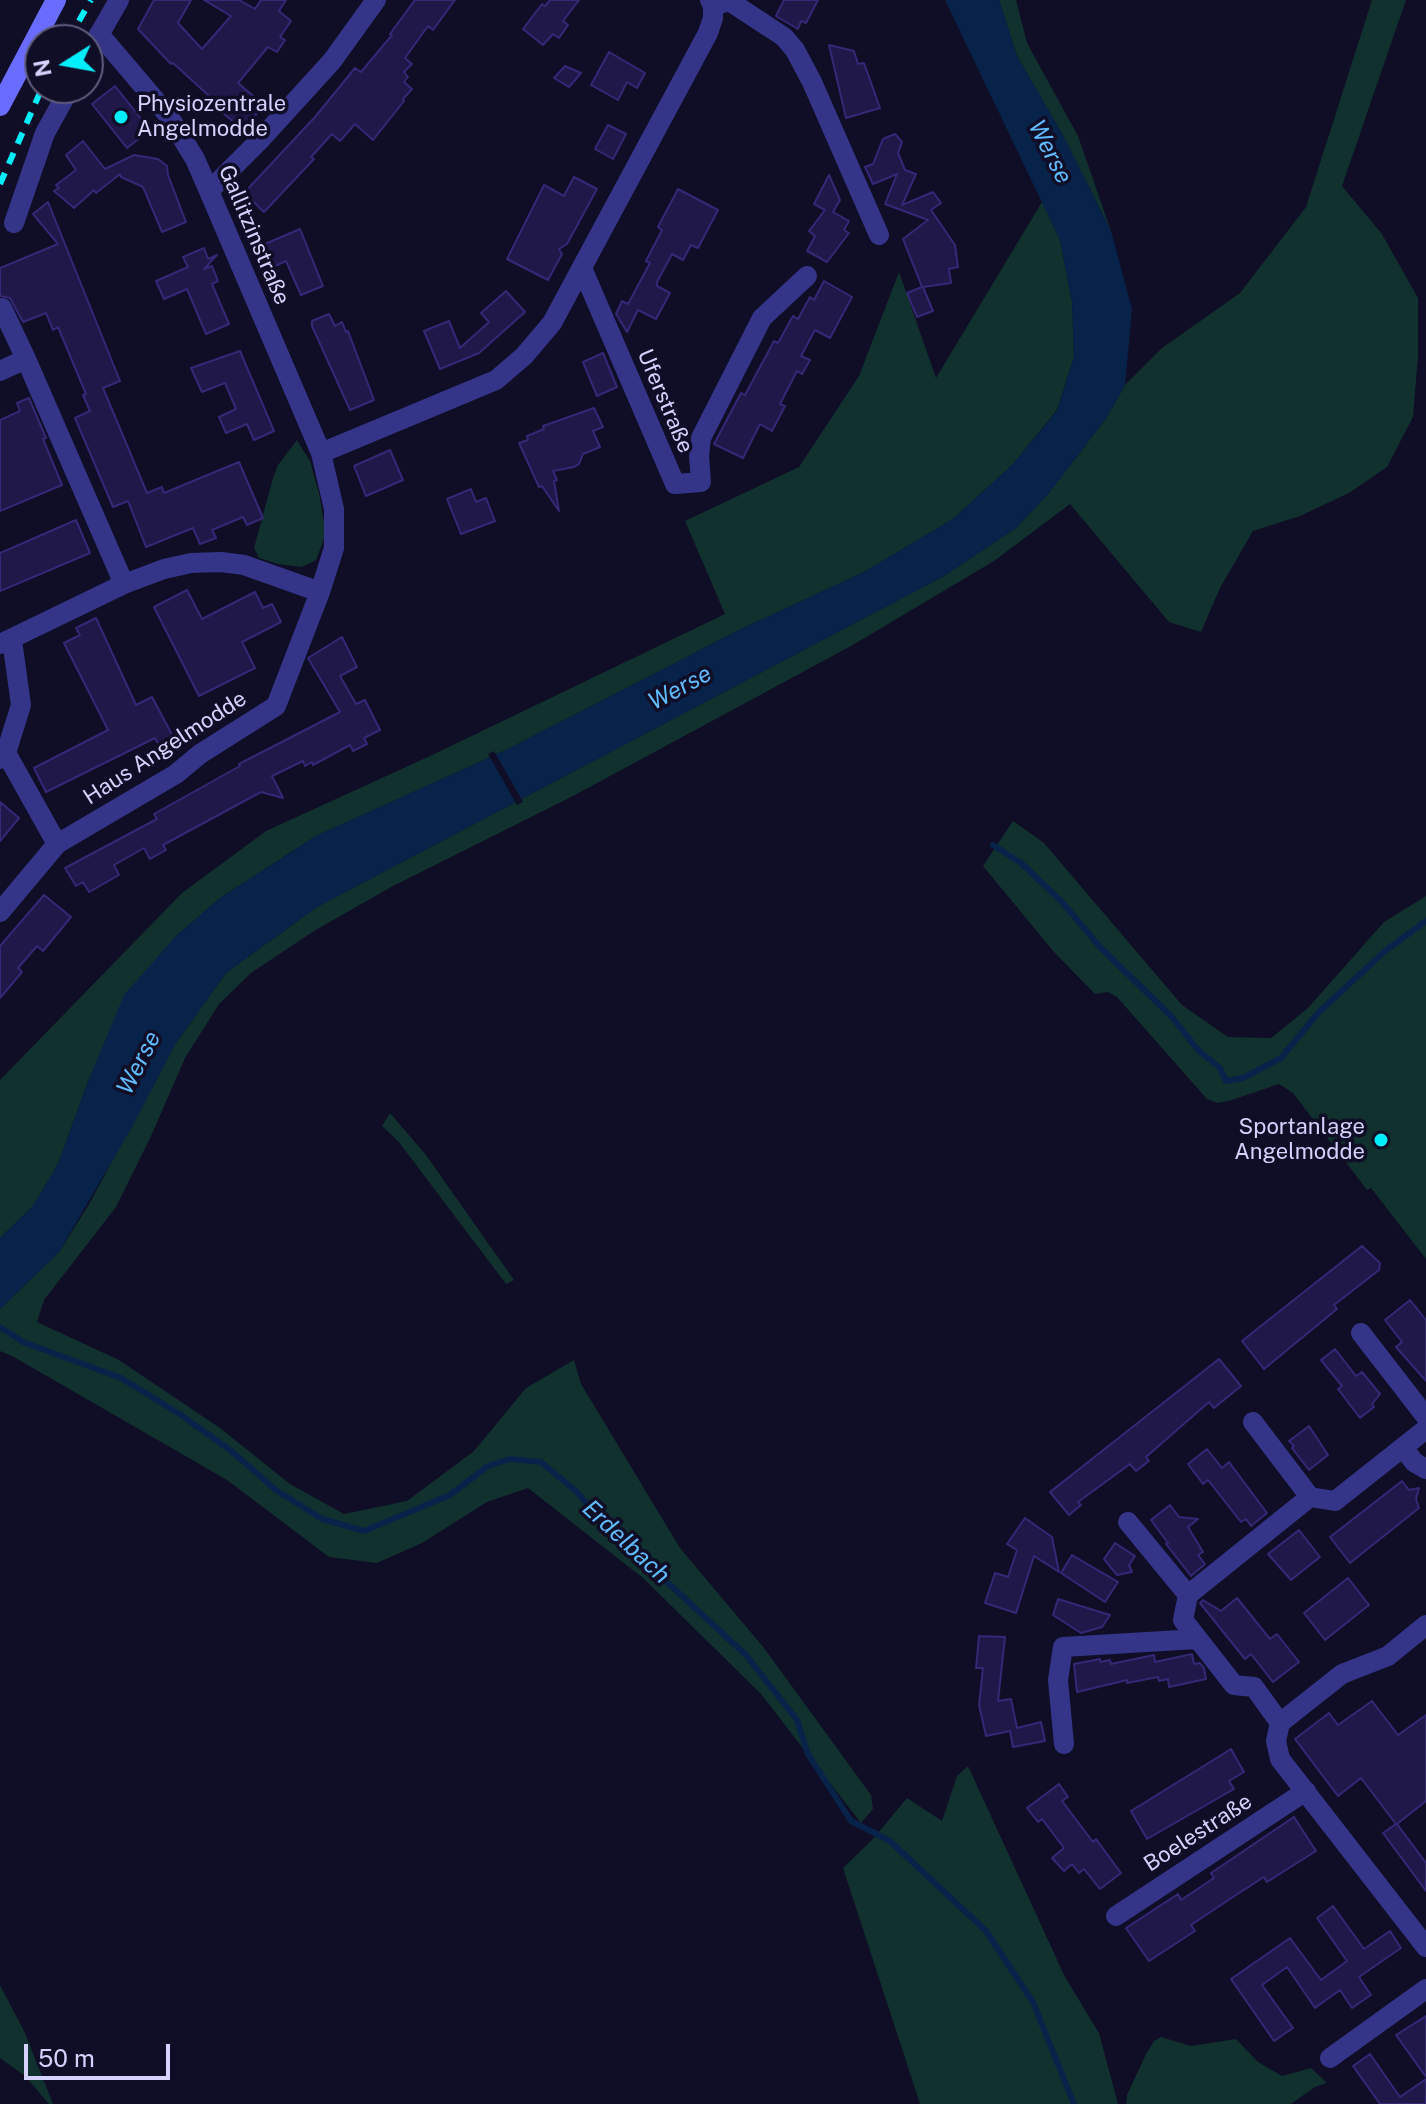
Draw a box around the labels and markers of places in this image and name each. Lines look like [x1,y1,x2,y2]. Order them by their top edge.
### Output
place label: Physiozentrale Angelmodde [137,91,286,142]
marker: Physiozentrale Angelmodde [112,108,130,126]
place label: Sportanlage Angelmodde [1234,1114,1365,1166]
marker: Sportanlage Angelmodde [1372,1131,1390,1149]

